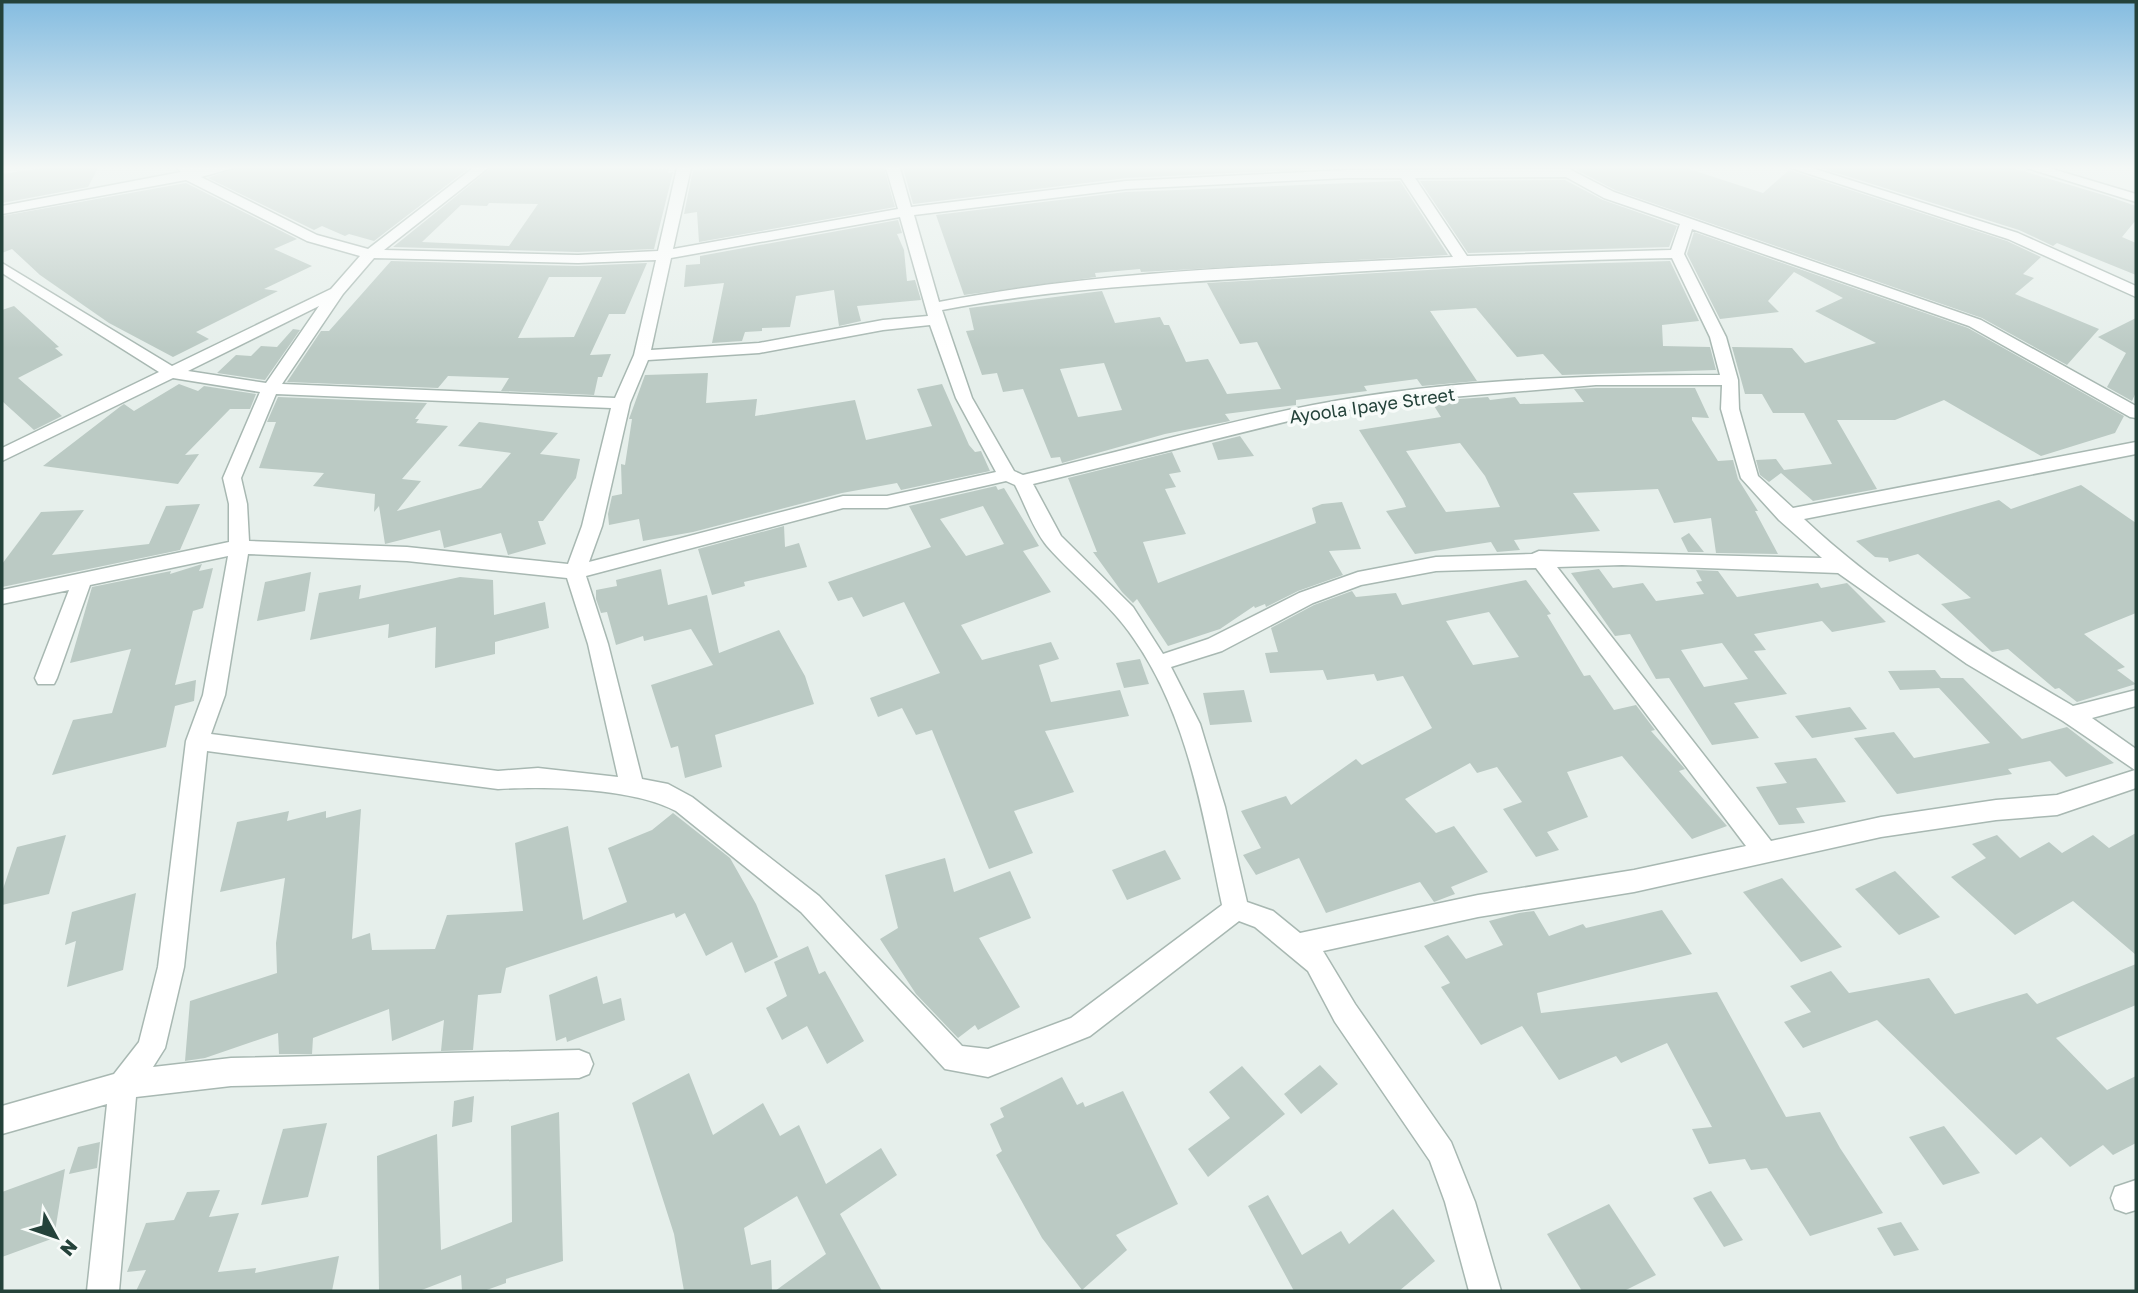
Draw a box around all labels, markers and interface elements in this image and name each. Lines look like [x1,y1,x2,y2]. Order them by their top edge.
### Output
street label: Ayoola Ipaye Street [1288,382,1456,428]
north arrow [21,1202,91,1272]
text: N [56,1235,83,1261]

